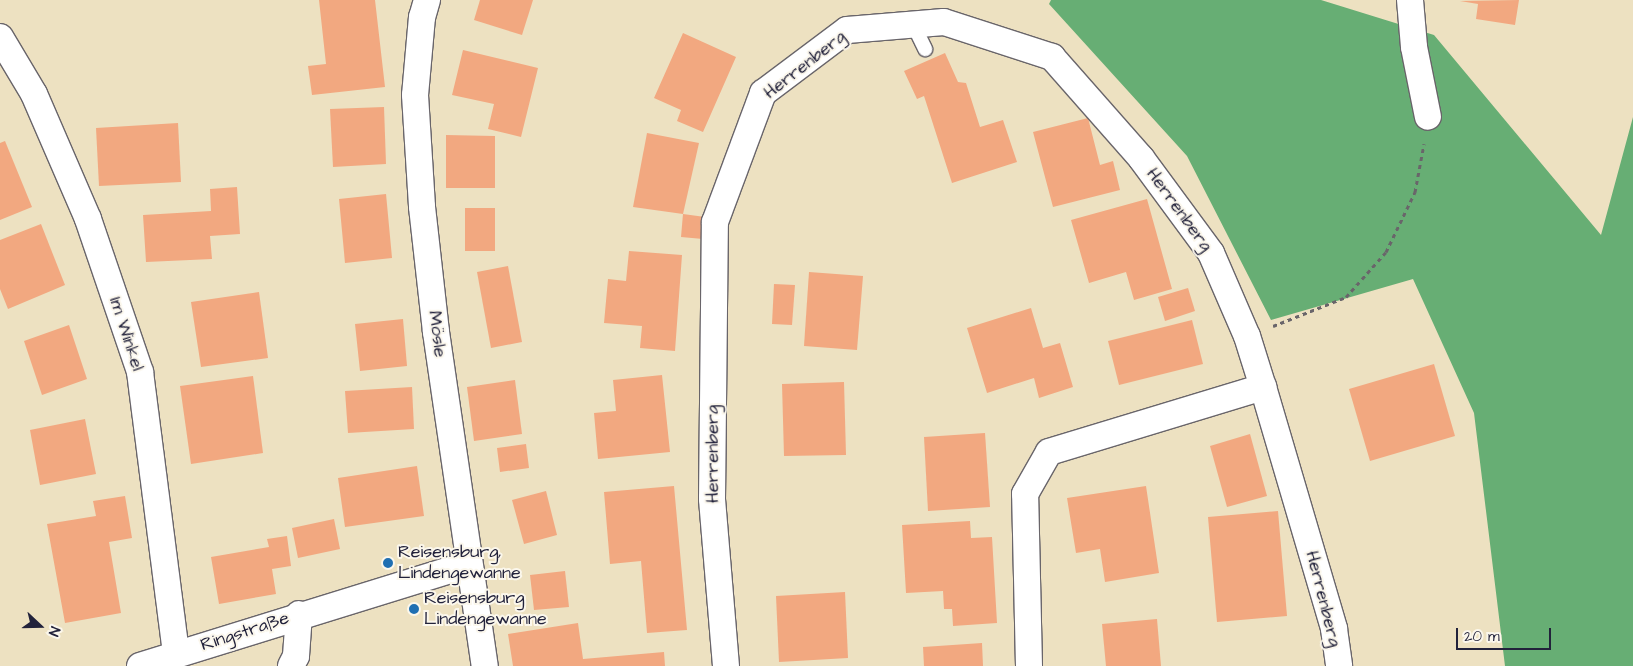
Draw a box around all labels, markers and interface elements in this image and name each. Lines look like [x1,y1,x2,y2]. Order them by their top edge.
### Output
street label: Herrenberg [760,26,850,104]
street label: Herrenberg [1141,164,1217,256]
street label: Im Winkel [104,294,148,374]
street label: Mösle [423,310,451,358]
street label: Herrenberg [702,405,724,503]
place label: Reisensburg, Lindengewanne [398,542,521,584]
street label: Herrenberg [1301,549,1345,649]
marker: Reisensburg, Lindengewanne [382,557,394,569]
place label: Reisensburg Lindengewanne [424,588,547,630]
north arrow [15,601,65,651]
marker: Reisensburg Lindengewanne [408,603,420,615]
street label: Ringstraße [198,608,292,656]
scale bar [1458,618,1553,650]
text: N [43,624,65,639]
text: 20 m [1464,626,1500,647]

